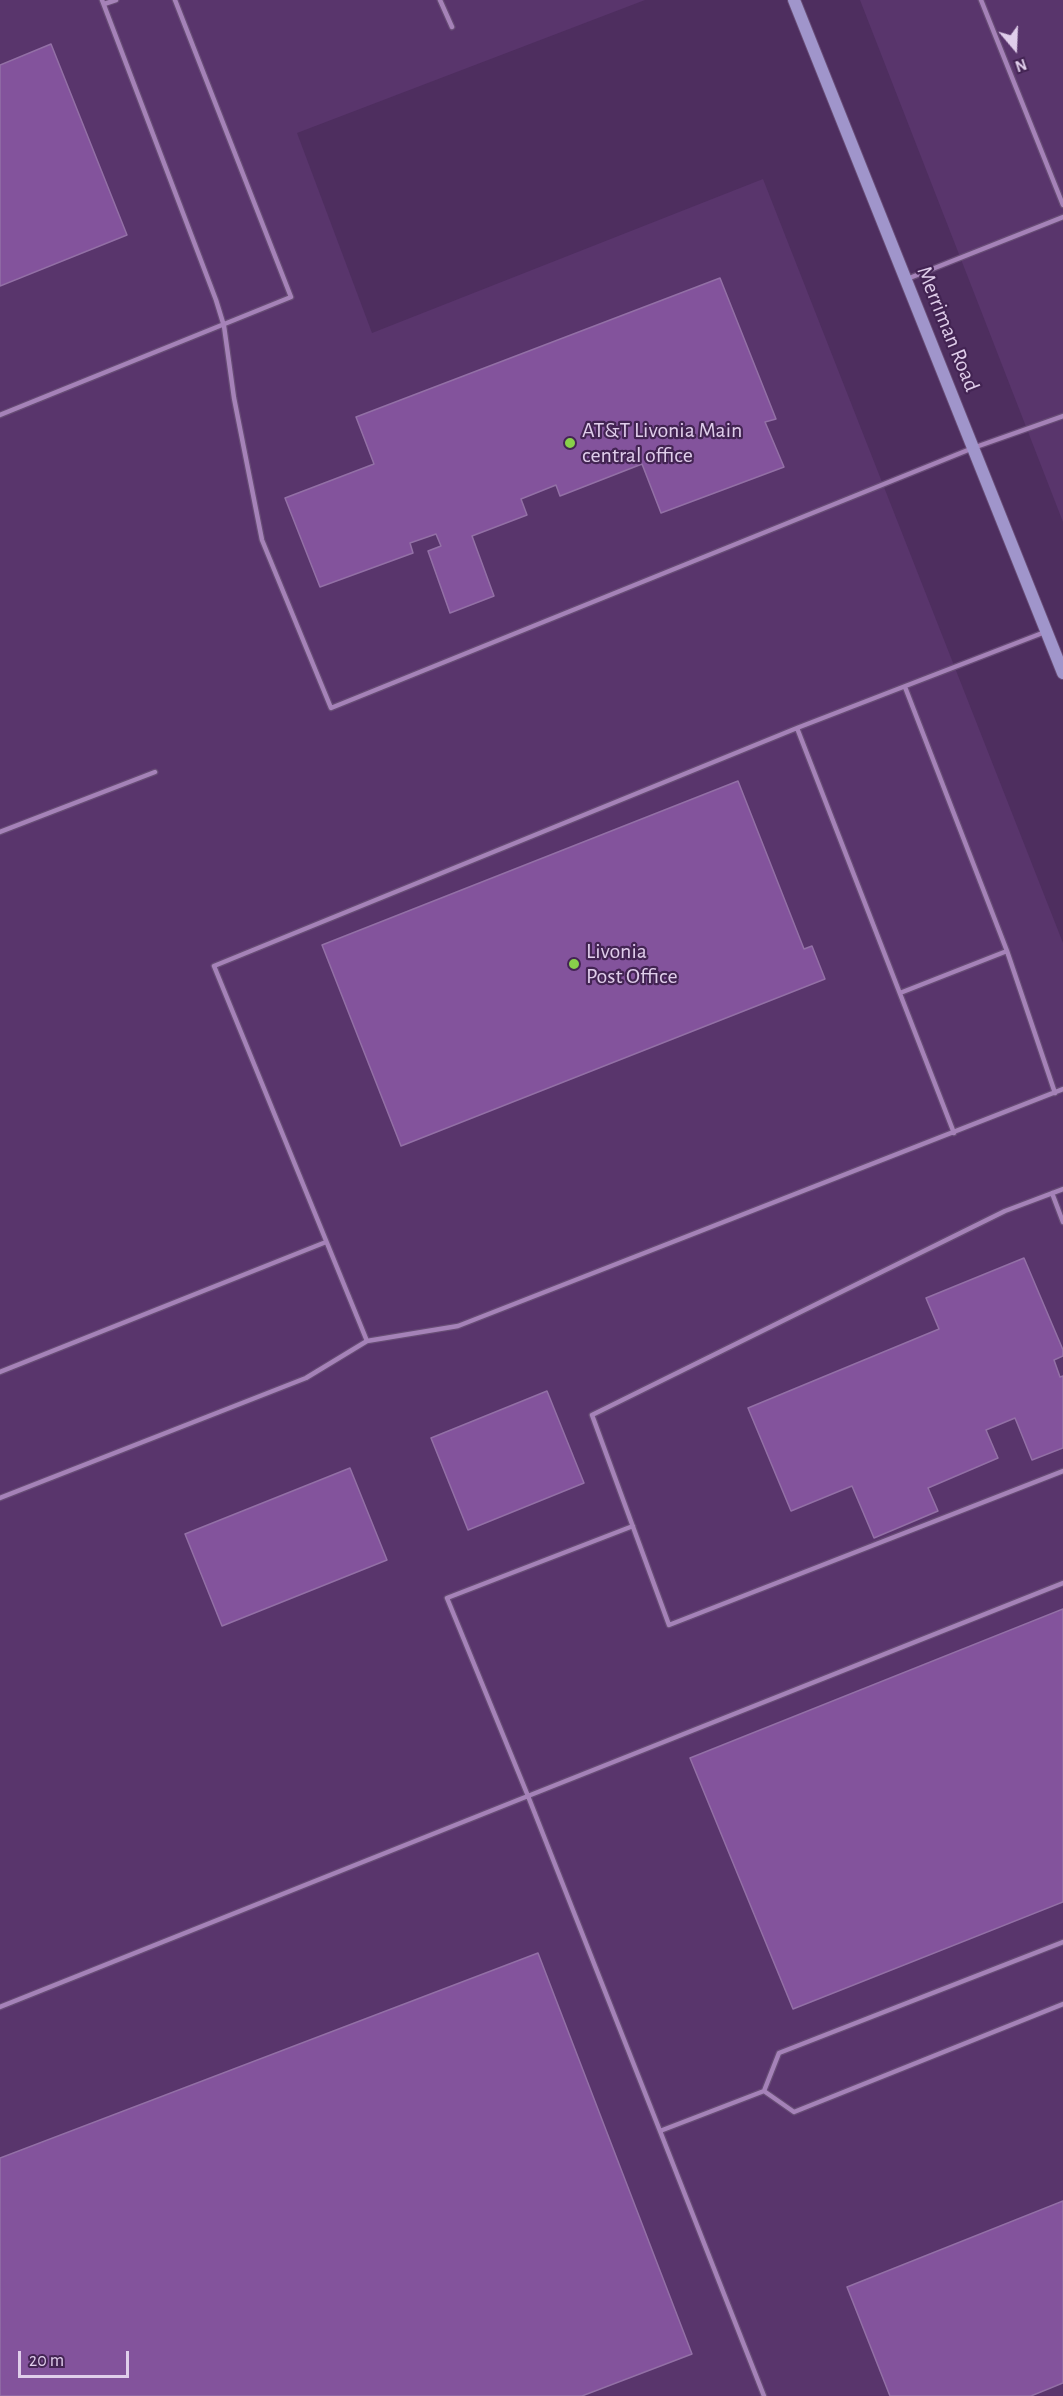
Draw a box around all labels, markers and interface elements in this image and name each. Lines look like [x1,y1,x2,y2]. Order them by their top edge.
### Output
north arrow [985,18,1045,78]
text: N [1013,56,1029,74]
street label: Merriman Road [911,262,985,396]
place label: AT&T Livonia Main central office [582,417,742,469]
marker: AT&T Livonia Main central office [563,436,577,450]
place label: Livonia Post Office [586,938,678,990]
marker: Livonia Post Office [567,957,581,971]
scale bar [21,2339,132,2377]
text: 20 m [29,2352,64,2370]

